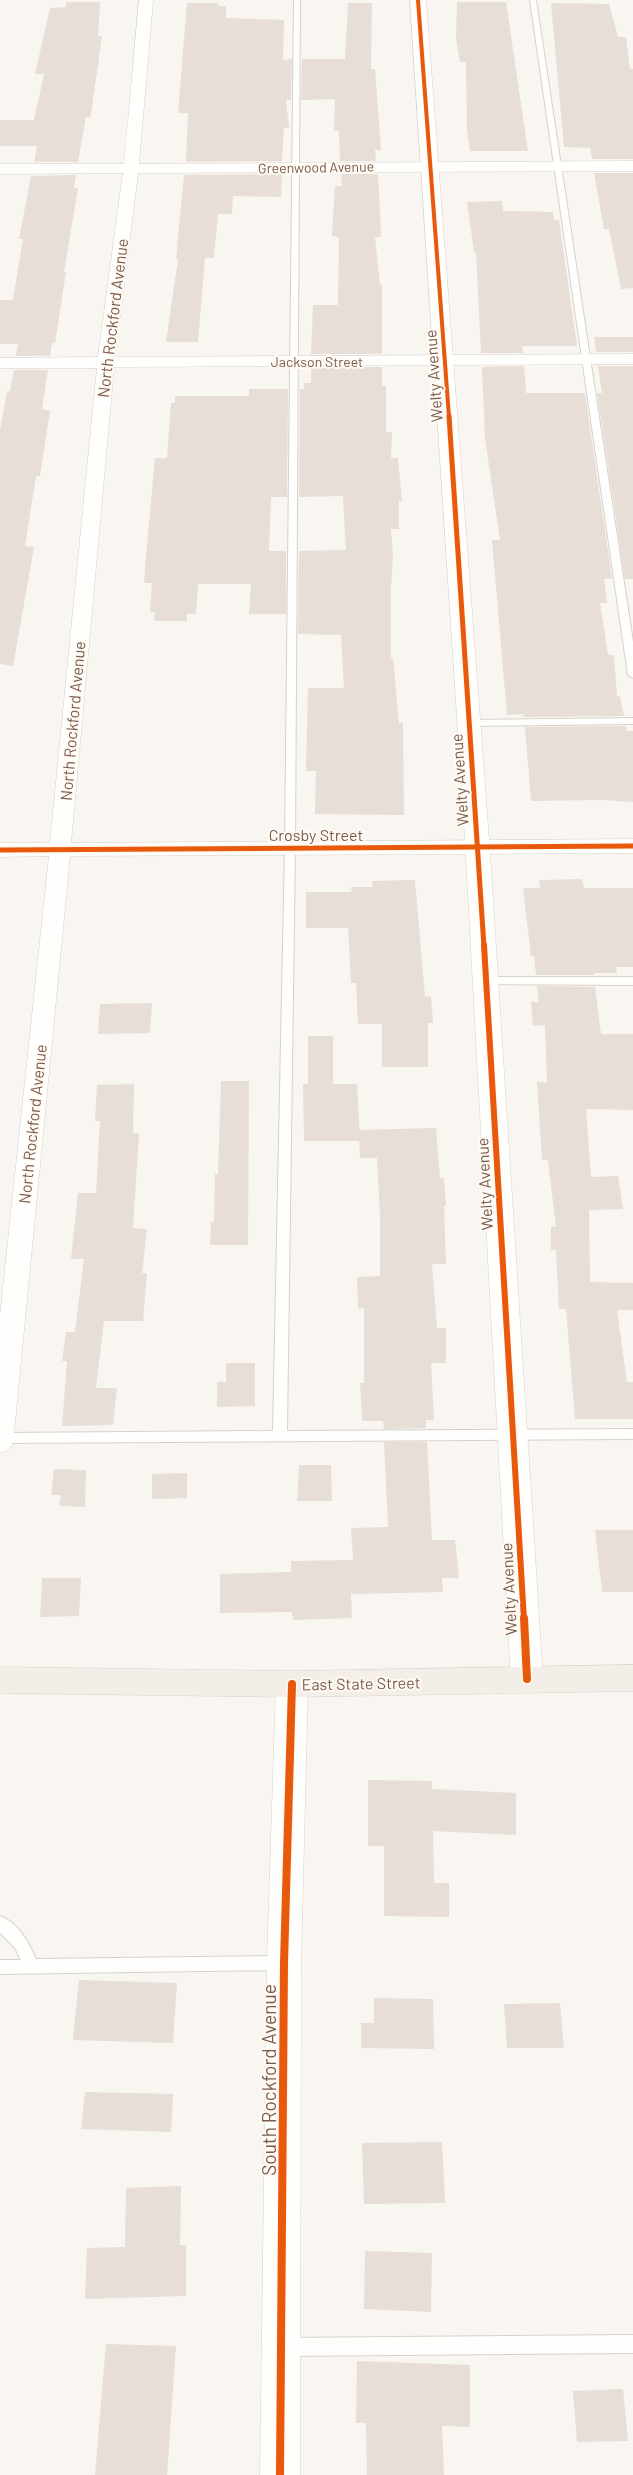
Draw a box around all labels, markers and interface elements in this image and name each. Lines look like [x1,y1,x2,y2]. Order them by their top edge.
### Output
street label: Greenwood Avenue [258,157,374,177]
street label: North Rockford Avenue [93,237,131,399]
street label: Welty Avenue [420,329,446,423]
street label: Jackson Street [271,353,363,370]
street label: North Rockford Avenue [56,640,88,802]
street label: Welty Avenue [446,733,472,827]
street label: Crosby Street [269,825,363,844]
street label: North Rockford Avenue [14,1043,50,1205]
street label: Welty Avenue [472,1137,496,1231]
street label: Welty Avenue [496,1542,520,1636]
street label: East State Street [301,1672,421,1694]
street label: South Rockford Avenue [257,1984,280,2176]

